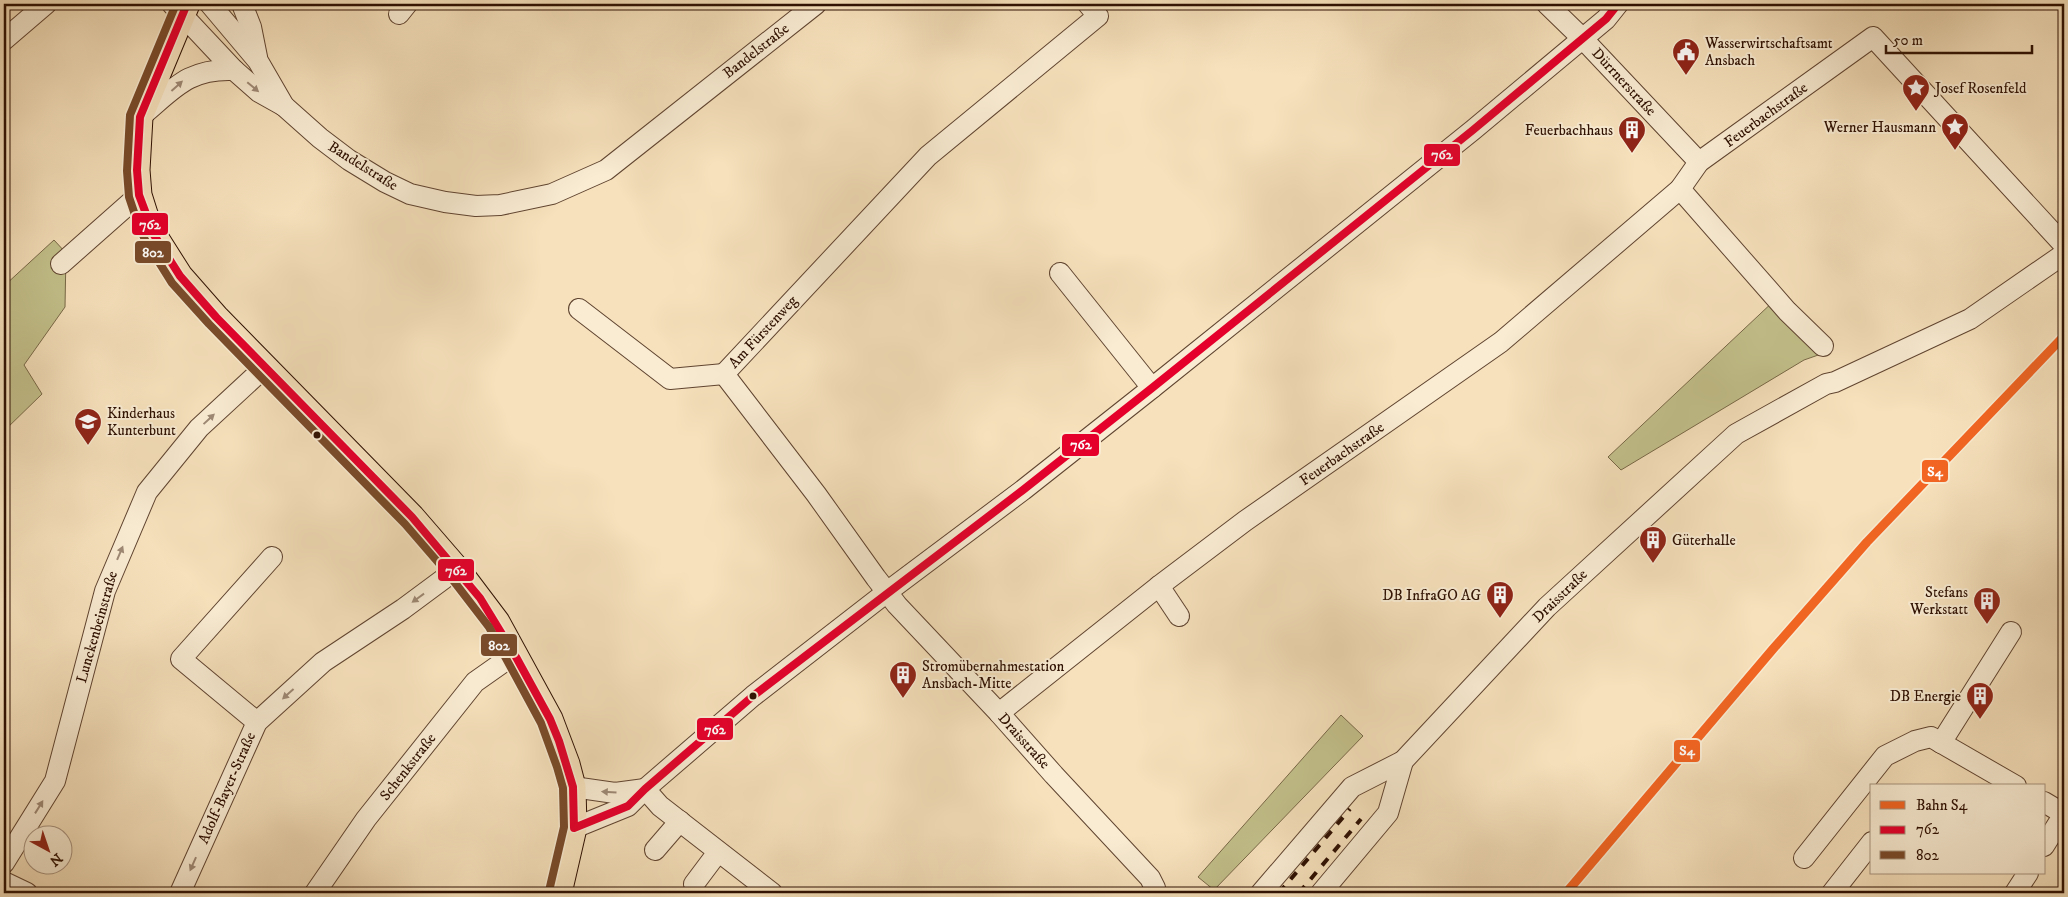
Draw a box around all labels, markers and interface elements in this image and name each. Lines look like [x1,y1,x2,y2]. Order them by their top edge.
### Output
street label: Bandelstraße [719,19,793,83]
scale bar [1886,22,2032,54]
text: 50 m [1893,31,1923,50]
place label: Wasserwirtschaftsamt Ansbach [1704,34,1833,70]
public building icon: Wasserwirtschaftsamt Ansbach [1671,37,1701,76]
street label: Dürrnerstraße [1588,44,1660,120]
place icon: Josef Rosenfeld [1901,73,1931,112]
street label: Feuerbachstraße [1720,78,1812,152]
place label: Josef Rosenfeld [1933,79,2027,98]
one-way arrow [171,80,183,92]
one-way arrow [247,82,260,93]
place icon: Werner Hausmann [1940,112,1970,151]
building icon: Feuerbachhaus [1617,115,1647,154]
place label: Werner Hausmann [1823,118,1936,137]
place label: Feuerbachhaus [1525,121,1613,140]
street label: Bandelstraße [325,137,401,195]
line badge: 762 [1423,143,1461,167]
text: 762 [1431,146,1454,164]
line badge: 762 [131,212,169,236]
text: 762 [139,216,162,234]
line badge: 802 [134,240,172,264]
text: 802 [142,244,165,262]
street label: Am Fürstenweg [724,291,802,372]
place label: Kinderhaus Kunterbunt [107,404,176,440]
school or university icon: Kinderhaus Kunterbunt [73,407,103,446]
one-way arrow [202,413,214,425]
street label: Feuerbachstraße [1296,418,1388,490]
unlabelled marker [312,430,322,440]
line badge: 762 [1061,433,1100,457]
text: 762 [1070,436,1093,454]
line badge: S4 [1921,459,1949,483]
text: S4 [1927,463,1944,481]
building icon: Güterhalle [1638,525,1668,564]
place label: Güterhalle [1672,531,1736,550]
one-way arrow [117,546,125,560]
line badge: 762 [437,558,475,582]
text: 762 [445,562,468,580]
street label: Draisstraße [1529,565,1591,627]
street label: Lunckenbeinstraße [72,569,122,685]
building icon: DB InfraGO AG [1485,580,1515,619]
place label: Stefans Werkstatt [1909,583,1968,619]
place label: DB InfraGO AG [1382,586,1482,605]
building icon: Stefans Werkstatt [1972,586,2002,625]
one-way arrow [412,592,425,603]
line badge: 802 [480,633,518,657]
text: 802 [488,637,511,655]
place label: Stromübernahmestation Ansbach-Mitte [922,657,1064,693]
building icon: Stromübernahmestation Ansbach-Mitte [888,660,918,699]
building icon: DB Energie [1965,681,1995,720]
place label: DB Energie [1890,687,1961,706]
one-way arrow [282,688,294,700]
unlabelled marker [748,691,758,701]
street label: Draisstraße [994,709,1054,773]
line badge: 762 [696,717,734,741]
text: 762 [704,721,727,739]
street label: Adolf-Bayer-Straße [194,729,260,847]
street label: Schenkstraße [376,729,440,805]
line badge: S4 [1673,739,1701,763]
text: S4 [1679,742,1696,760]
legend [1870,784,2046,874]
one-way arrow [601,788,617,796]
text: Bahn S4 [1916,796,1968,815]
one-way arrow [34,800,43,813]
text: 762 [1916,820,1940,839]
north arrow [22,824,72,874]
text: 802 [1916,846,1940,865]
text: N [45,849,66,870]
one-way arrow [189,857,197,871]

